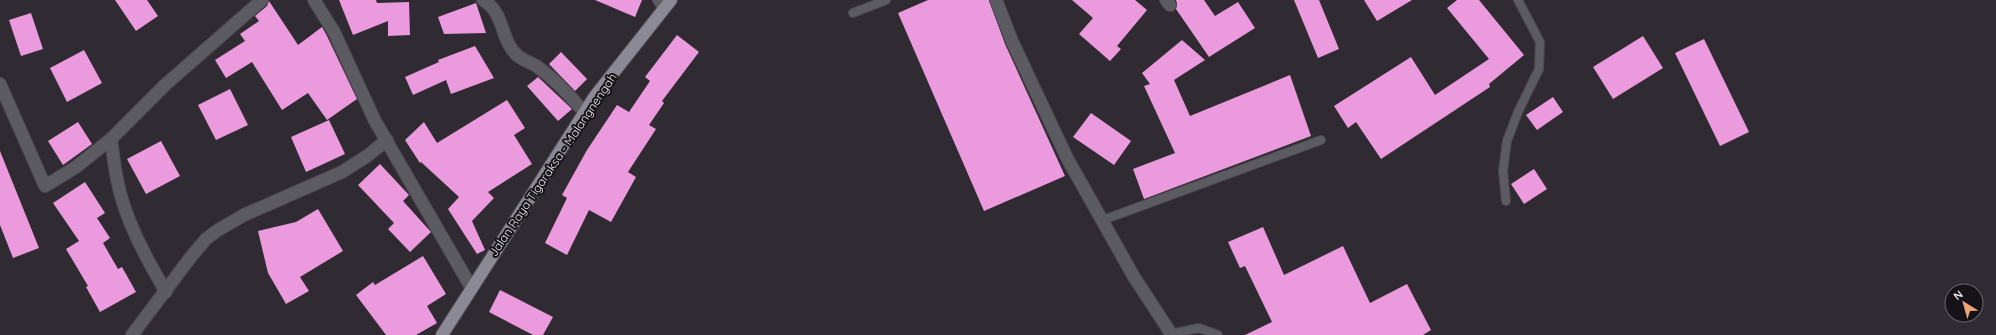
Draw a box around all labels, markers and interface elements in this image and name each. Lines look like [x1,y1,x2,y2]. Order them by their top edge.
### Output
street label: Jalan Raya Tigaraksa - Malangnengah [485,70,620,259]
north arrow [1944,283,1984,323]
text: N [1951,287,1965,303]

